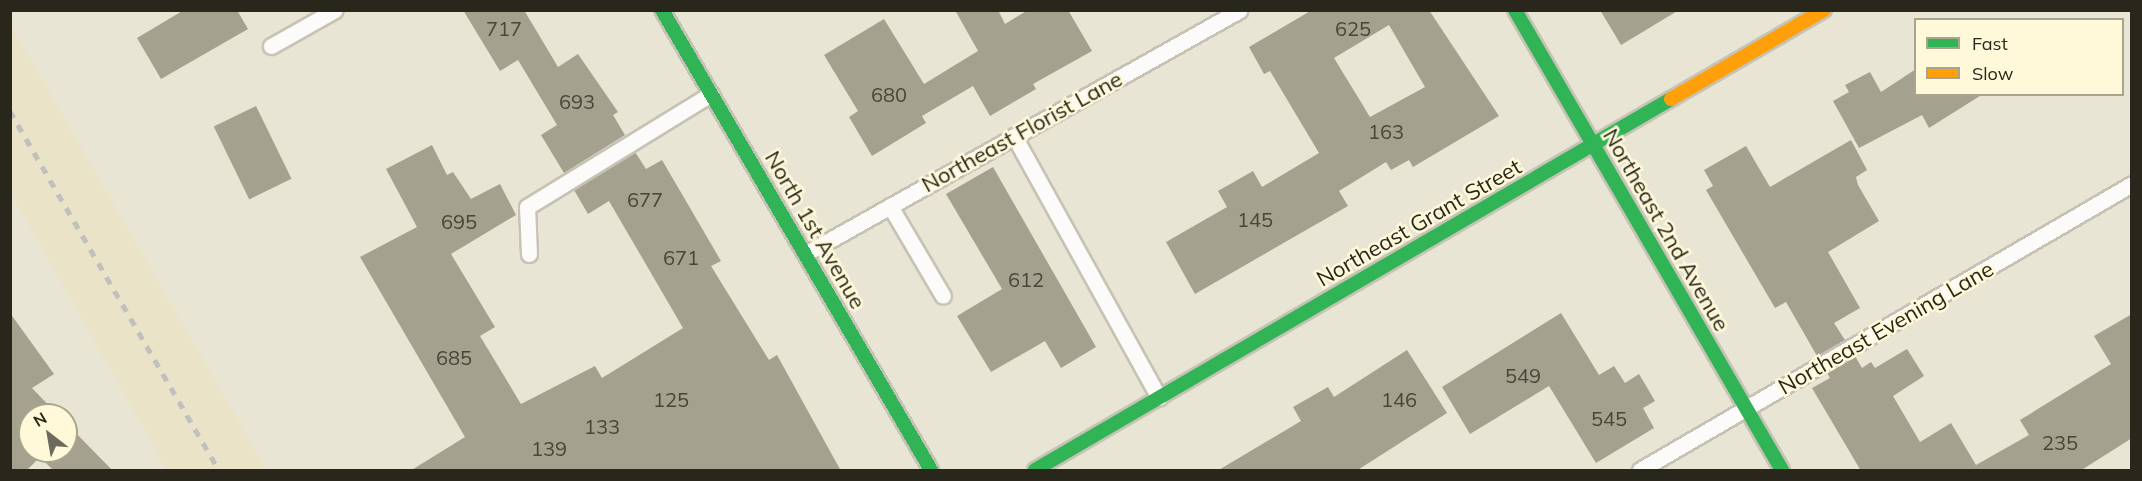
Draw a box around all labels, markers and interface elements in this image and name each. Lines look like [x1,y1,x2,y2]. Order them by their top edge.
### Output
house number: 717 [486,16,522,40]
house number: 625 [1335,16,1371,40]
legend [1914,18,2124,96]
text: Fast [1972,32,2008,55]
text: Slow [1972,62,2013,85]
street label: Northeast Florist Lane [917,66,1127,198]
house number: 680 [871,82,907,106]
house number: 693 [559,89,595,113]
house number: 163 [1368,119,1404,143]
street label: Northeast 2nd Avenue [1597,124,1735,336]
street label: North 1st Avenue [759,146,871,314]
street label: Northeast Grant Street [1312,154,1526,292]
house number: 677 [627,187,663,211]
house number: 145 [1237,207,1273,231]
house number: 695 [441,209,477,233]
house number: 671 [663,245,699,269]
street label: Northeast Evening Lane [1774,256,1998,400]
house number: 612 [1008,267,1044,291]
house number: 685 [436,345,472,369]
house number: 549 [1505,363,1541,387]
house number: 125 [653,387,689,411]
house number: 146 [1381,387,1417,411]
north arrow [18,403,78,463]
house number: 545 [1591,406,1627,430]
text: N [29,408,50,431]
house number: 133 [584,414,620,438]
house number: 235 [2042,430,2078,454]
house number: 139 [531,436,567,460]

